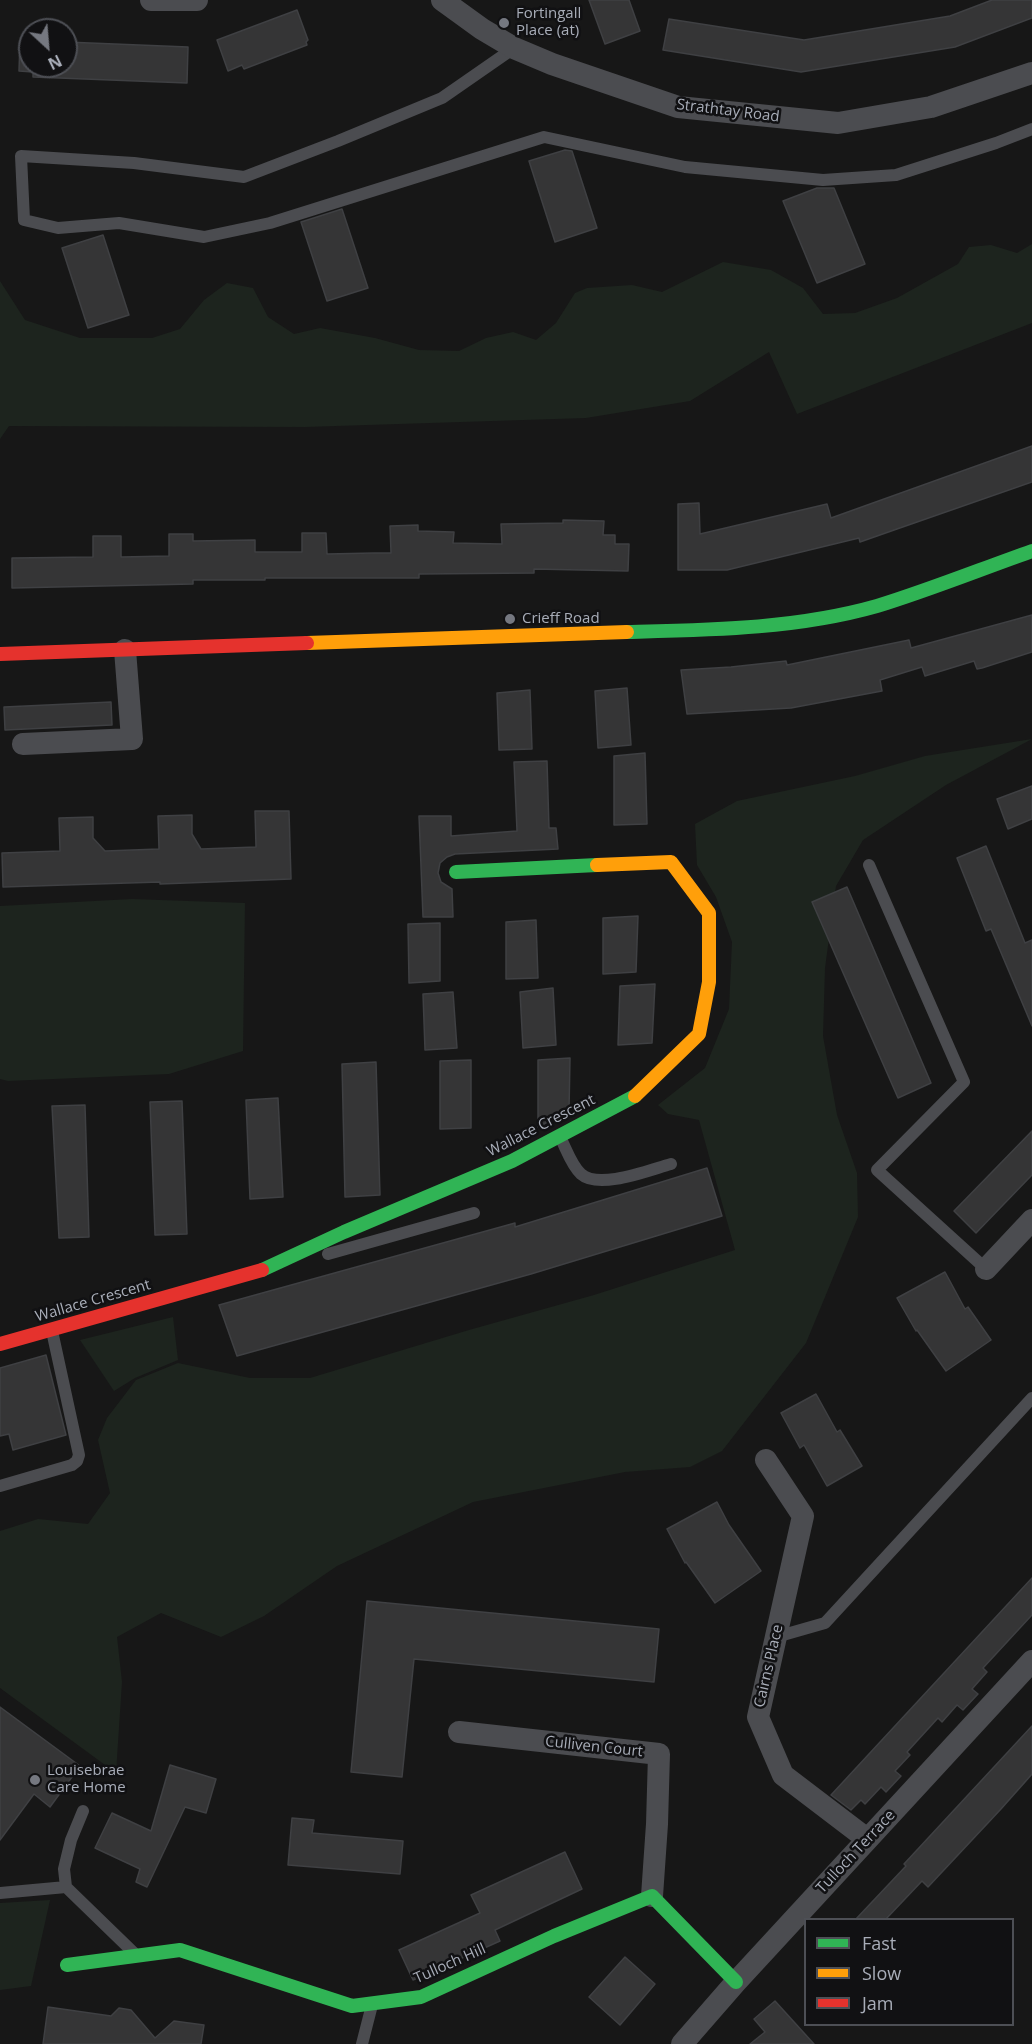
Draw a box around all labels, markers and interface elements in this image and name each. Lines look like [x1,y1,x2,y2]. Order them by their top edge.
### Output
place label: Fortingall Place (at) [516,5,581,40]
marker: Fortingall Place (at) [497,16,511,30]
north arrow [18,18,78,78]
text: N [44,50,66,75]
street label: Strathtay Road [676,96,780,126]
place label: Crieff Road [522,610,600,628]
marker: Crieff Road [503,612,517,626]
street label: Wallace Crescent [484,1091,598,1161]
street label: Wallace Crescent [33,1276,153,1326]
street label: Cairns Place [751,1623,787,1709]
street label: Culliven Court [544,1733,644,1761]
place label: Louisebrae Care Home [47,1762,126,1797]
marker: Louisebrae Care Home [28,1773,42,1787]
street label: Tulloch Terrace [813,1807,899,1897]
legend [804,1918,1014,2026]
text: Fast [862,1931,896,1955]
street label: Tulloch Hill [411,1940,489,1988]
text: Slow [862,1961,901,1985]
text: Jam [862,1991,894,2015]

